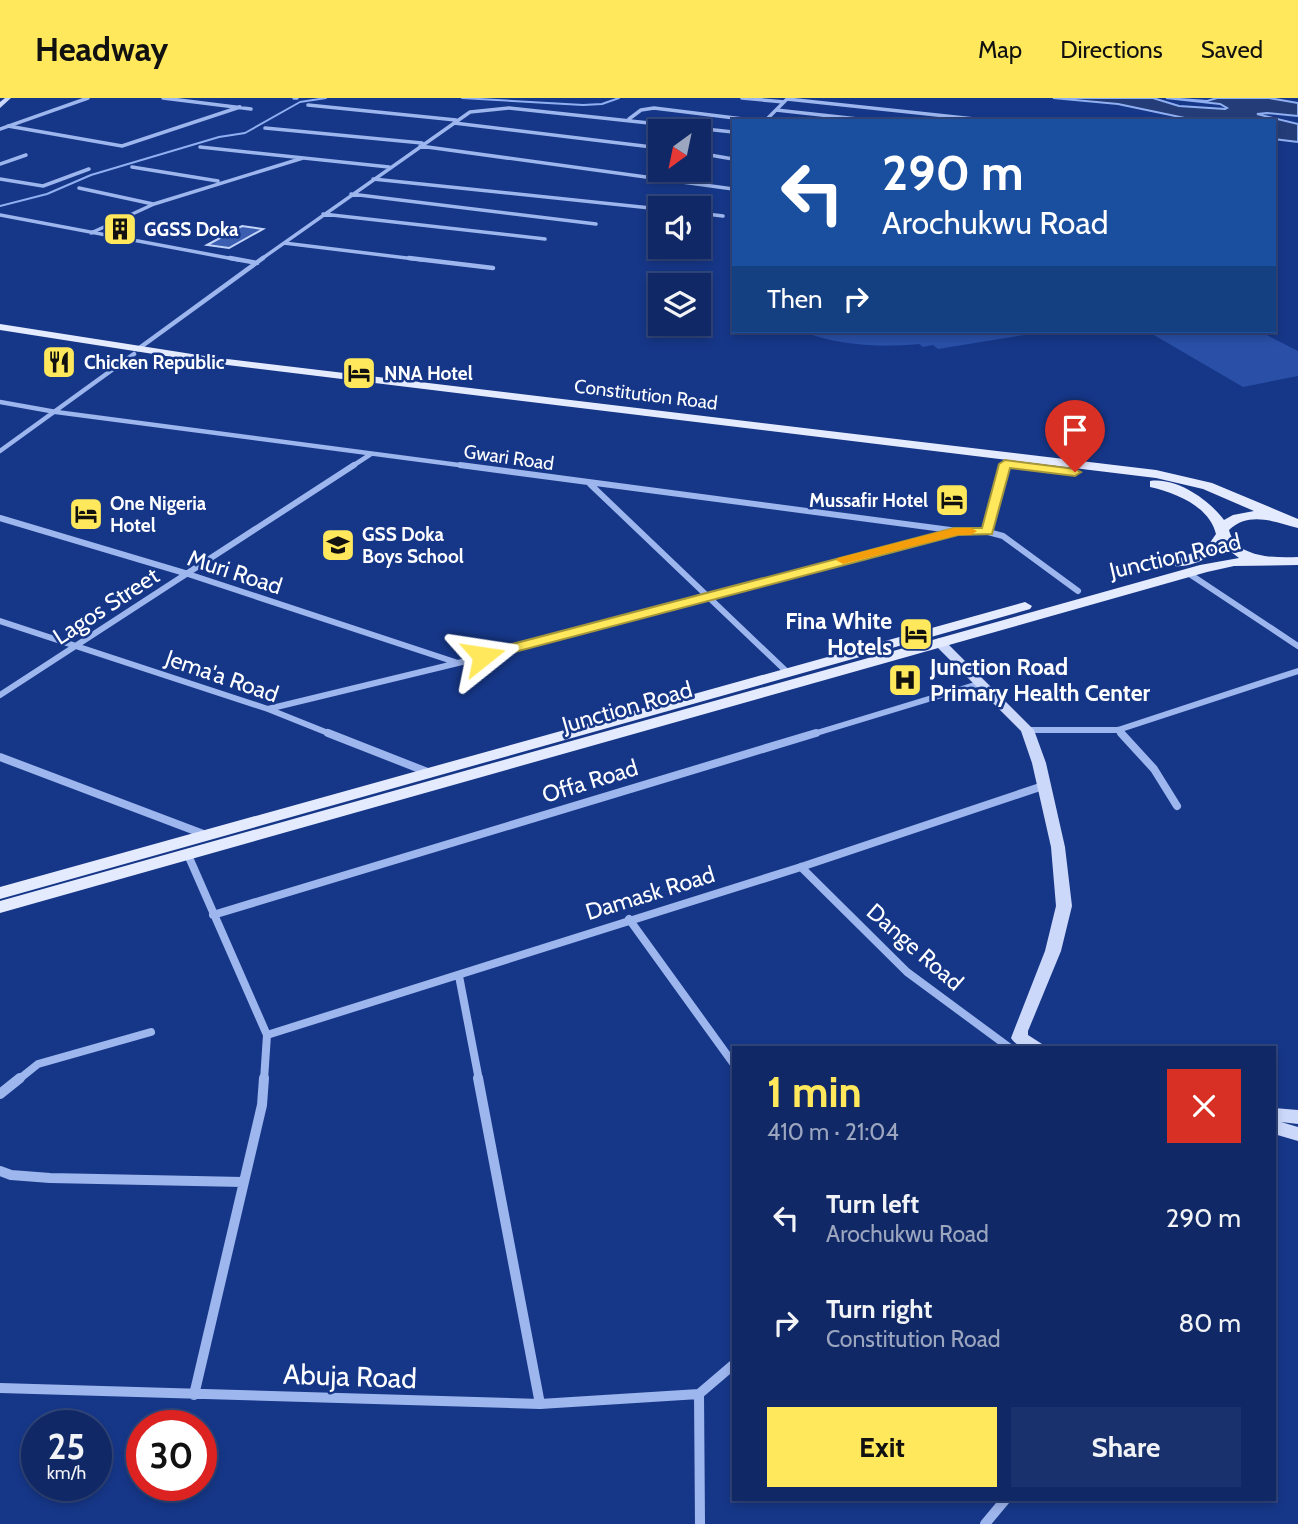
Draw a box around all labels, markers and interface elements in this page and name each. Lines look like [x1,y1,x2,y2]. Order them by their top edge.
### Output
text: Headway [35,29,168,69]
text: Map [978,35,1022,64]
text: Directions [1060,35,1163,64]
text: Saved [1201,35,1263,64]
north arrow [648,119,710,182]
map controls [648,119,711,336]
text: 290 m [882,143,1024,202]
icon: left [767,147,858,238]
button: sound [648,196,711,259]
text: Arochukwu Road [882,203,1109,242]
building icon: GGSS Doka [101,210,139,248]
place label: GGSS Doka [144,218,239,241]
button: layers [648,273,711,336]
icon: right [837,280,875,318]
text: Then [767,283,823,315]
restaurant icon: Chicken Republic [40,343,78,381]
place label: Chicken Republic [84,351,225,374]
hotel icon: NNA Hotel [340,354,378,392]
place label: NNA Hotel [384,362,473,385]
street label: Constitution Road [573,374,719,415]
pin [1045,400,1105,472]
icon: arrive [1056,411,1094,449]
street label: Gwari Road [462,440,556,475]
hotel icon: Mussafir Hotel [933,481,971,519]
place label: Mussafir Hotel [809,489,928,512]
place label: One Nigeria Hotel [110,492,207,537]
hotel icon: One Nigeria Hotel [67,495,105,533]
place label: GSS Doka Boys School [362,523,464,568]
school or university icon: GSS Doka Boys School [319,526,357,564]
street label: Junction Road [1106,527,1244,585]
street label: Muri Road [184,544,286,600]
street label: Lagos Street [48,561,164,651]
place label: Fina White Hotels [785,607,892,661]
hotel icon: Fina White Hotels [897,615,935,653]
position arrow [446,619,520,693]
street label: Jema'a Road [161,643,282,708]
place label: Junction Road Primary Health Center [929,653,1151,707]
hospital icon: Junction Road Primary Health Center [886,661,924,699]
street label: Junction Road [558,675,695,739]
street label: Offa Road [539,753,641,809]
street label: Damask Road [582,860,718,926]
street label: Dange Road [861,897,969,997]
text: 1 min [767,1066,862,1118]
button: close [1167,1069,1241,1143]
text: 410 m · 21:04 [767,1118,899,1146]
text: Turn left [826,1188,919,1220]
icon: left [767,1199,805,1237]
text: 290 m [1166,1202,1241,1234]
text: Arochukwu Road [826,1220,989,1248]
text: Turn right [826,1293,932,1325]
icon: right [767,1304,805,1342]
text: 80 m [1178,1307,1241,1339]
text: Constitution Road [826,1325,1001,1353]
street label: Abuja Road [283,1357,417,1395]
button: Exit [767,1407,997,1487]
button: Share [1011,1407,1241,1487]
speed limit sign: 30 [126,1410,217,1501]
text: 25 [48,1425,85,1468]
text: km/h [47,1462,86,1484]

